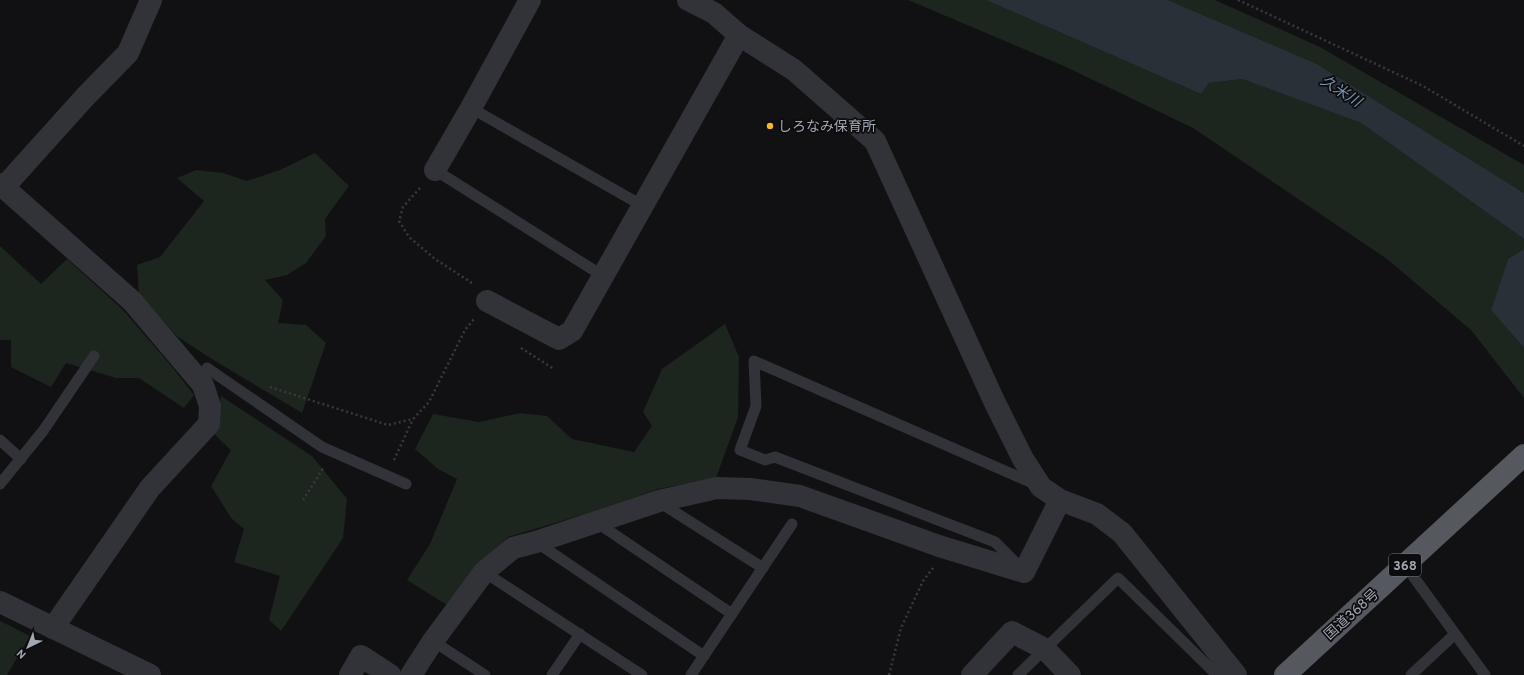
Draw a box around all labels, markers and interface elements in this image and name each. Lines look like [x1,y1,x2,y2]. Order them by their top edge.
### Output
water label: 久米川 [1316,72,1366,114]
place label: しろなみ保育所 [778,119,876,136]
marker: しろなみ保育所 [765,121,775,131]
road number: 368 [1389,554,1421,576]
street label: 国道368号 [1321,586,1383,644]
north arrow [8,627,48,667]
text: N [14,646,30,661]

